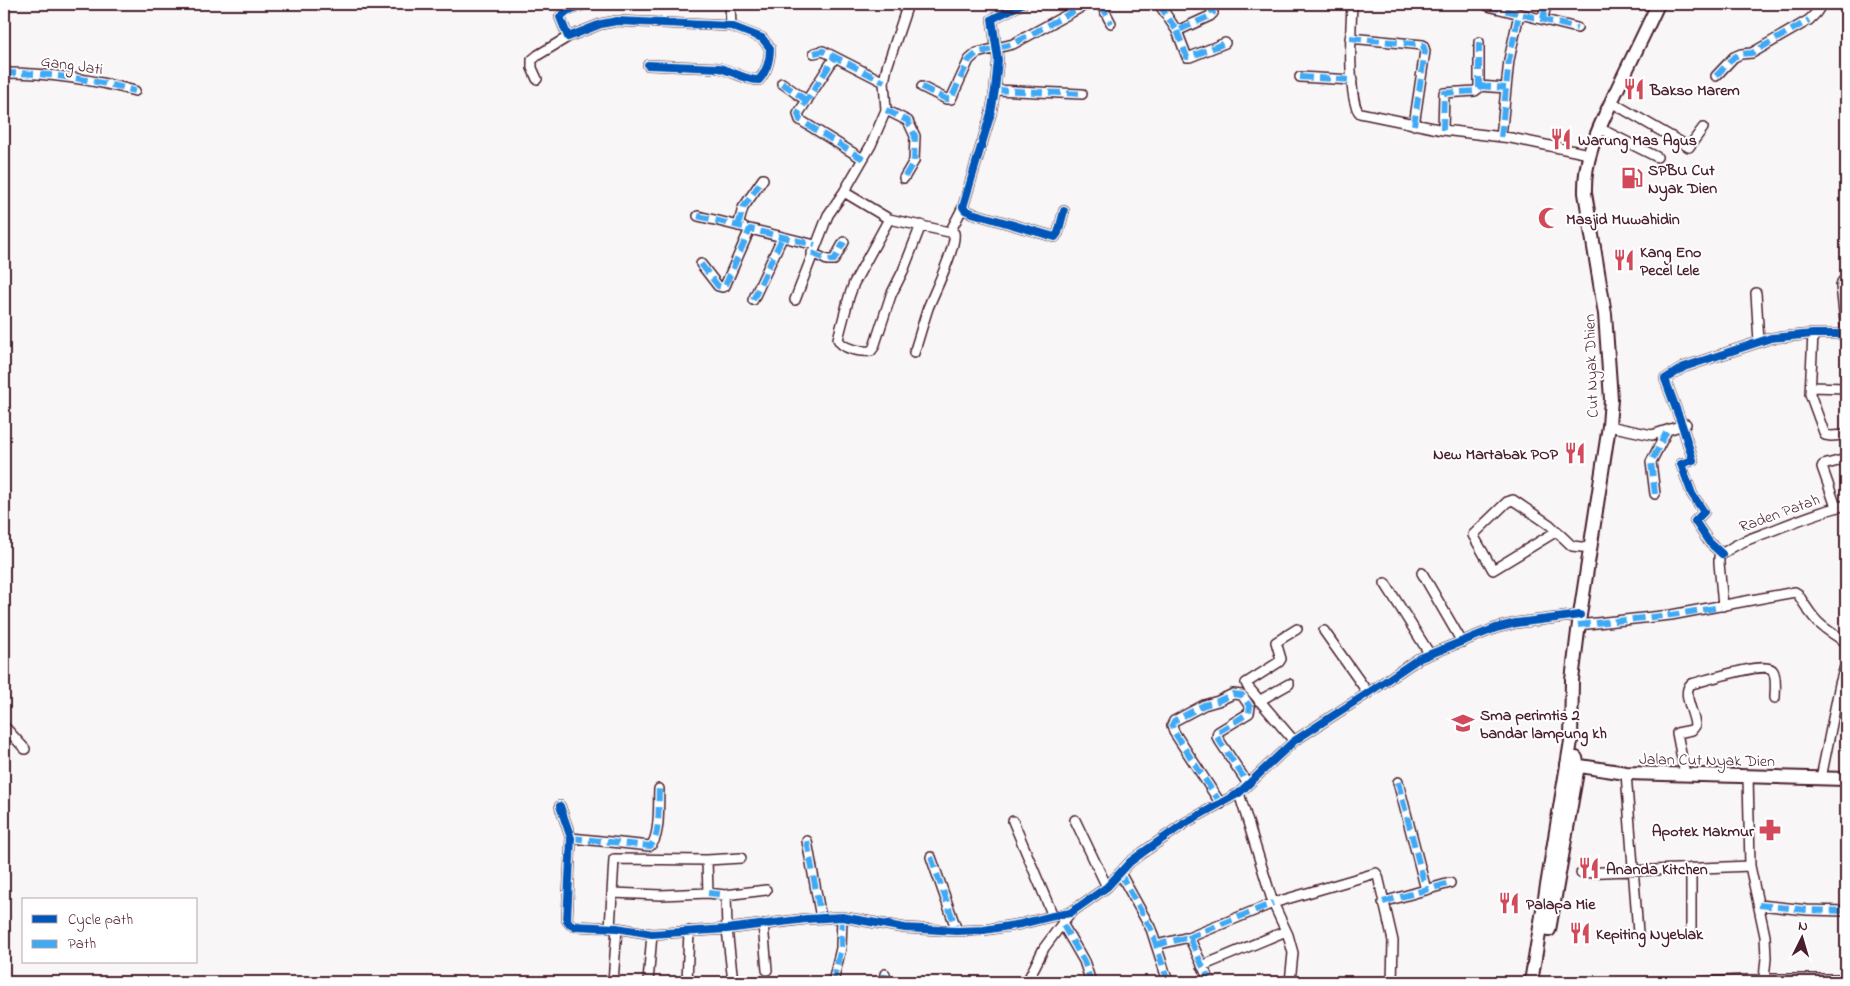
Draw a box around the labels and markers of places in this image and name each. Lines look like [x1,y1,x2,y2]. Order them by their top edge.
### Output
restaurant icon: Bakso Marem [1621,76,1647,102]
place label: Bakso Marem [1649,79,1740,103]
restaurant icon: Warung Mas Agus [1548,126,1574,152]
place label: Warung Mas Agus [1578,129,1697,154]
place label: SPBU Cut Nyak Dien [1648,159,1717,202]
fuel station icon: SPBU Cut Nyak Dien [1619,165,1645,191]
mosque icon: Masjid Muwahidin [1536,205,1562,231]
place label: Masjid Muwahidin [1566,208,1680,232]
place label: Kang Eno Pecel Lele [1640,241,1701,283]
restaurant icon: Kang Eno Pecel Lele [1611,247,1637,273]
restaurant icon: New Martabak POP [1562,440,1588,466]
place label: New Martabak POP [1433,443,1559,467]
place label: Sma perimtis 2 bandar lampung kh [1480,704,1607,747]
school or university icon: Sma perimtis 2 bandar lampung kh [1450,710,1476,736]
pharmacy icon: Apotek Makmur [1757,817,1783,843]
place label: Apotek Makmur [1652,820,1755,844]
restaurant icon: Ananda Kitchen [1576,855,1602,881]
place label: Ananda Kitchen [1606,858,1708,882]
restaurant icon: Palapa Mie [1496,890,1522,916]
place label: Palapa Mie [1526,893,1596,917]
restaurant icon: Kepiting Nyeblak [1567,920,1593,946]
place label: Kepiting Nyeblak [1596,923,1704,948]

